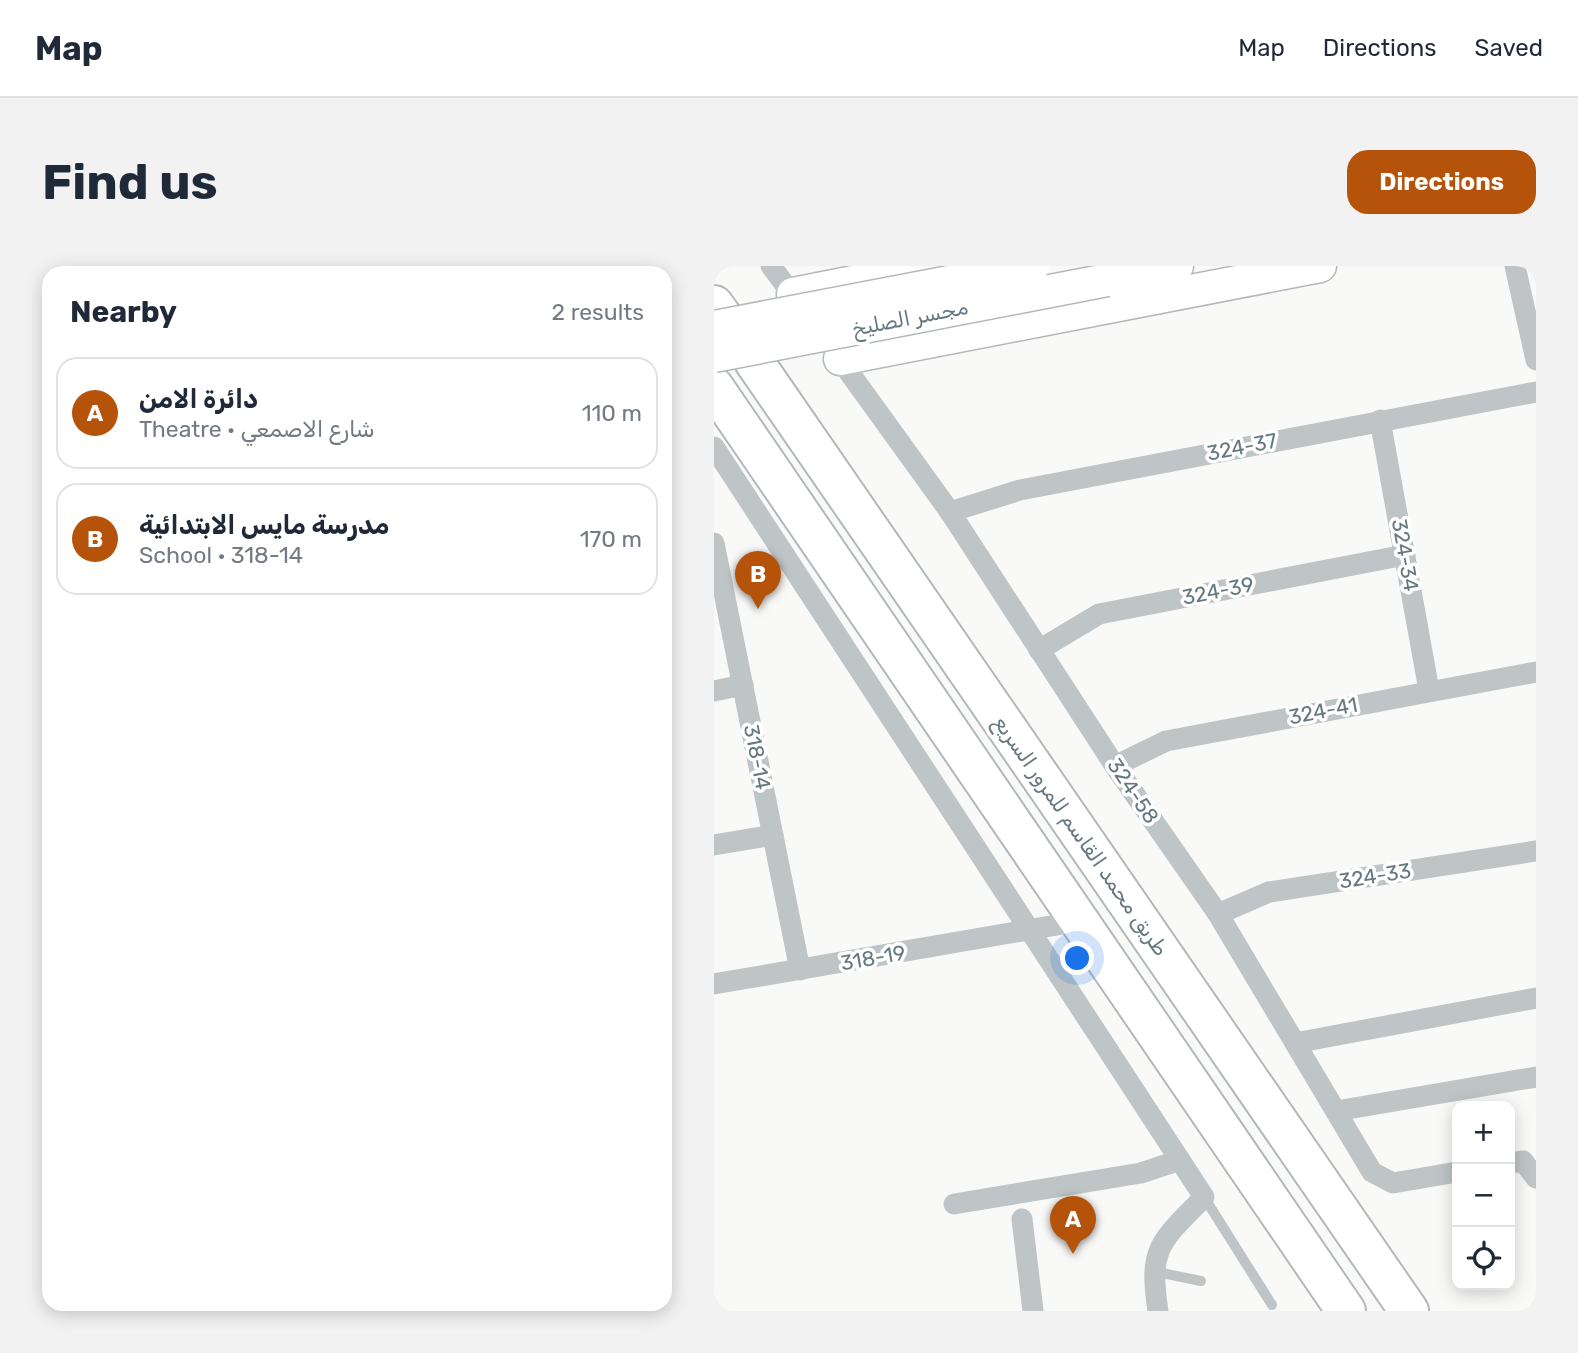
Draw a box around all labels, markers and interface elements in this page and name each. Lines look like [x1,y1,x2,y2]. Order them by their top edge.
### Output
text: Map [35,29,103,68]
text: Map [1238,34,1285,62]
text: Directions [1323,34,1436,62]
text: Saved [1474,34,1543,62]
button: Directions [1347,150,1536,214]
text: Find us [42,153,218,211]
text: Nearby [70,294,177,330]
street label: مجسر الصليخ [850,294,970,343]
text: 2 results [552,298,644,326]
text: دائرة الامن [139,384,258,415]
text: A [87,399,103,427]
text: 110 m [582,399,642,427]
text: Theatre · شارع الاصمعي [139,415,375,443]
street label: 324-37 [1205,427,1279,466]
text: مدرسة مايس الابتدائية [139,510,389,541]
street label: 324-34 [1387,517,1424,593]
text: B [87,525,103,553]
text: 170 m [580,525,642,553]
text: School · 318-14 [139,541,303,569]
pin: B [735,551,781,609]
street label: 324-39 [1180,571,1256,610]
street label: 324-41 [1286,692,1359,729]
street label: طريق محمد القاسم للمرور السريع [986,711,1174,962]
street label: 318-14 [739,722,776,792]
street label: 324-58 [1102,753,1164,828]
street label: 324-33 [1337,857,1413,894]
street label: 318-19 [839,940,907,975]
your location [1060,941,1094,975]
map controls [1452,1101,1515,1290]
button: + [1452,1101,1515,1164]
button: − [1452,1164,1515,1227]
pin: A [1050,1196,1096,1254]
button: locate [1452,1227,1515,1290]

